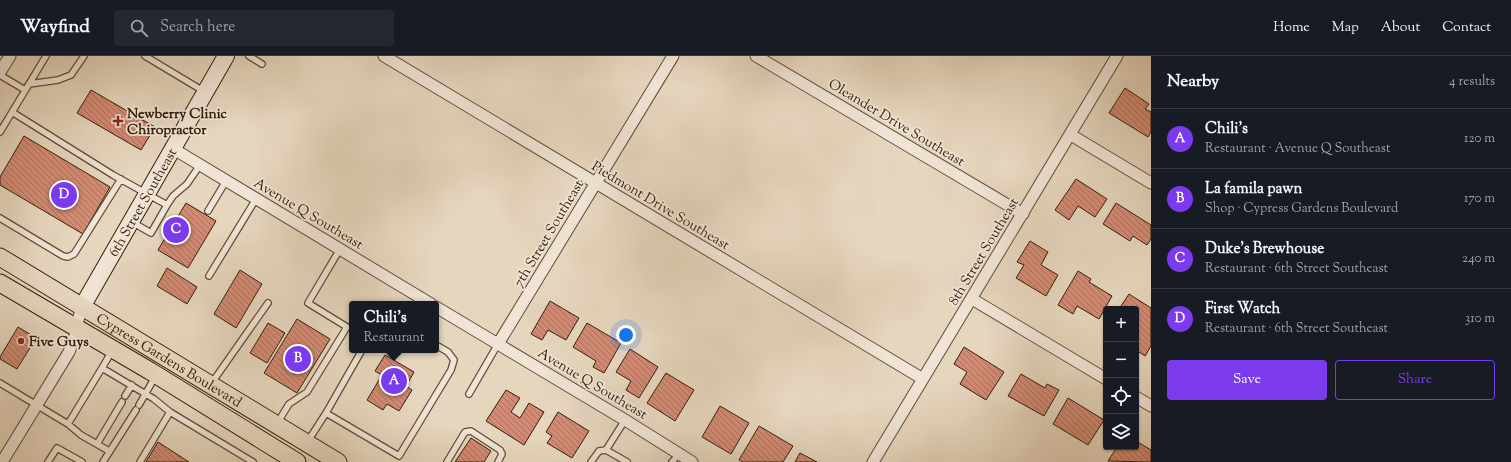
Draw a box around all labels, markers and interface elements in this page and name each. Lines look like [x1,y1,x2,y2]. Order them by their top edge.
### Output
search box [114,10,394,46]
text: Wayfind [20,14,90,41]
icon: search [128,17,150,39]
text: Search here [160,17,235,38]
text: Home [1273,18,1310,38]
text: Map [1332,18,1359,38]
text: About [1381,18,1420,38]
text: Contact [1442,18,1491,38]
text: Nearby [1167,70,1219,94]
text: 4 results [1449,73,1495,91]
street label: Oleander Drive Southeast [824,75,968,173]
place label: Newberry Clinic Chiropractor [127,105,228,141]
marker: Newberry Clinic Chiropractor [112,115,124,127]
text: Chili's [1205,119,1248,140]
text: A [1175,130,1185,148]
text: 120 m [1464,130,1495,148]
text: Restaurant · Avenue Q Southeast [1205,140,1390,158]
street label: 6th Street Southeast [105,145,183,261]
street label: Piedmont Drive Southeast [587,157,733,256]
street label: Avenue Q Southeast [249,174,367,256]
street label: 7th Street Southeast [510,176,590,292]
text: La famila pawn [1205,179,1302,200]
pin: D [51,180,77,210]
text: B [1176,190,1184,208]
text: 170 m [1464,190,1495,208]
street label: 8th Street Southeast [945,194,1025,310]
text: Shop · Cypress Gardens Boulevard [1205,200,1398,218]
pin: C [163,215,189,245]
text: Duke's Brewhouse [1205,239,1324,260]
text: C [1175,250,1185,268]
text: 240 m [1462,250,1495,268]
text: Restaurant · 6th Street Southeast [1205,260,1388,278]
text: First Watch [1205,299,1280,320]
popup [349,301,439,353]
map controls [1103,306,1139,450]
button: + [1103,306,1139,342]
text: Chili's [364,308,407,329]
street label: Cypress Gardens Boulevard [92,309,245,413]
text: D [1175,310,1185,328]
text: 310 m [1465,310,1495,328]
text: Restaurant · 6th Street Southeast [1205,320,1388,338]
your location [616,325,636,345]
text: Restaurant [364,329,424,347]
place label: Five Guys [29,333,89,353]
marker: Five Guys [16,336,26,346]
button: − [1103,342,1139,378]
pin: B [285,344,311,374]
street label: Avenue Q Southeast [533,344,651,426]
button: Save [1167,360,1327,400]
button: Share [1335,360,1495,400]
pin: A [381,366,407,396]
button: locate [1103,378,1139,414]
button: layers [1103,414,1139,450]

